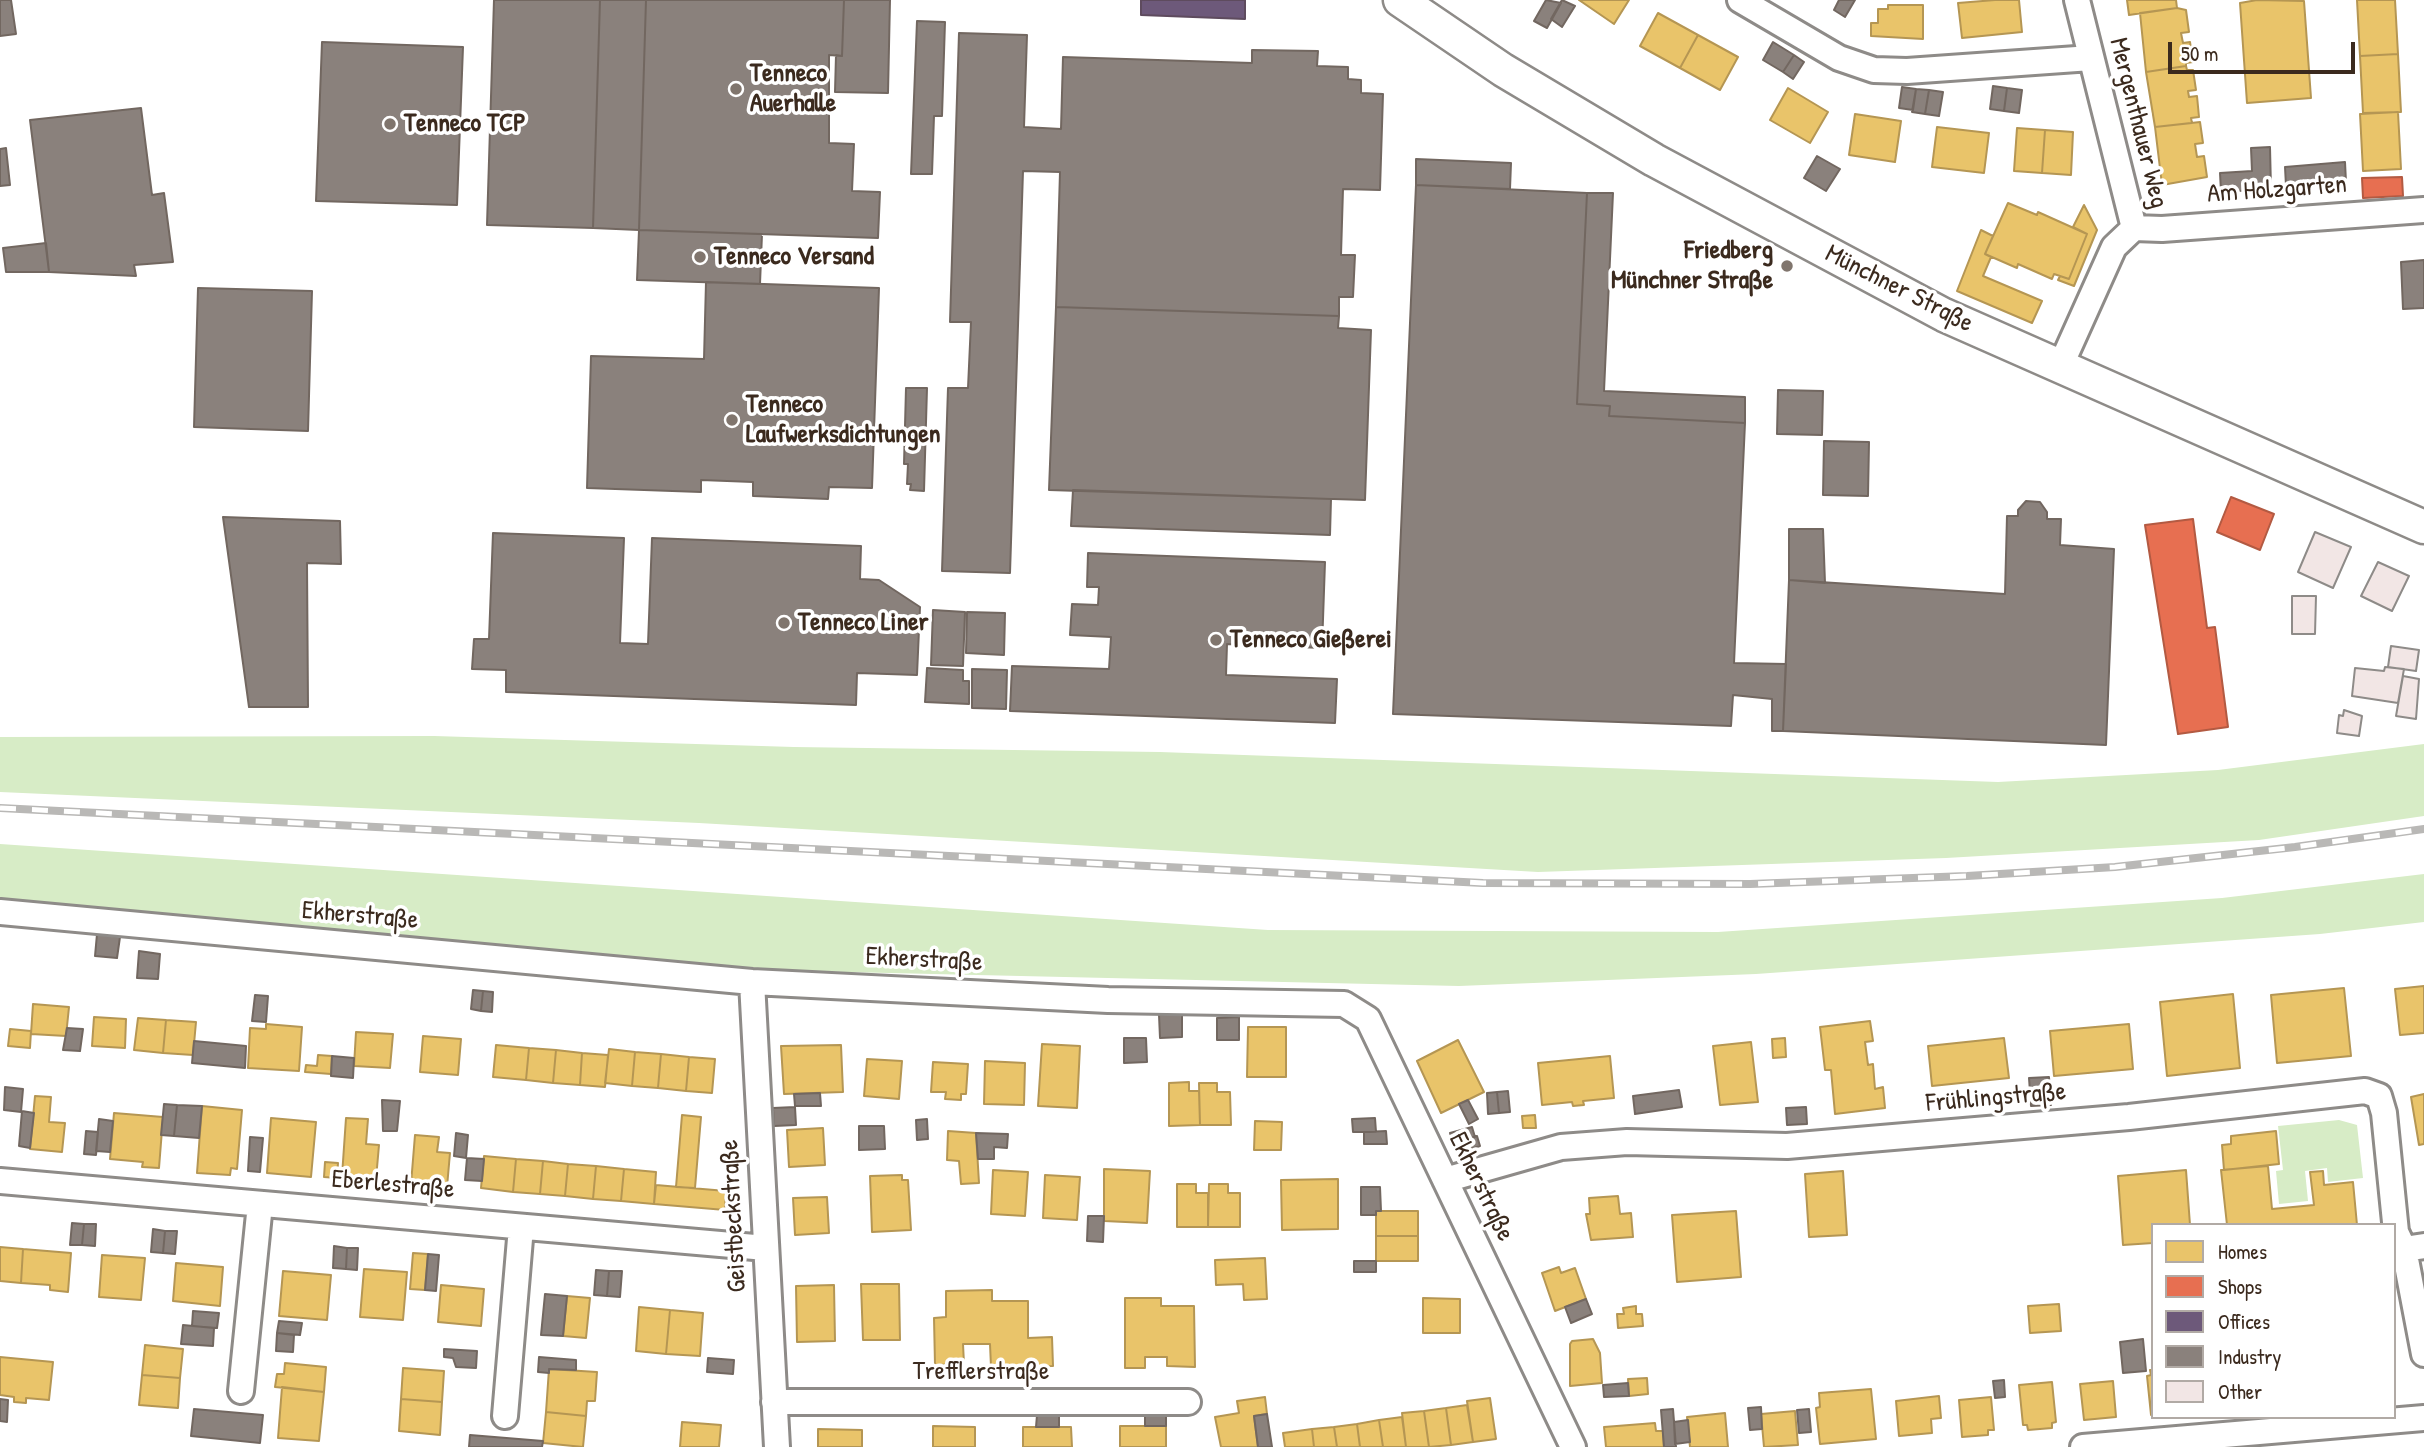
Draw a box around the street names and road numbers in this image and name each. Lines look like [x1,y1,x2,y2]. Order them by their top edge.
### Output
street label: Mergenthauer Weg [2102,35,2174,211]
street label: Am Holzgarten [2206,170,2348,210]
street label: Münchner Straße [1820,238,1978,340]
street label: Ekherstraße [300,895,420,937]
street label: Ekherstraße [865,941,983,979]
street label: Frühlingstraße [1925,1076,2067,1120]
street label: Ekherstraße [1441,1128,1521,1246]
street label: Geistbeckstraße [714,1139,754,1293]
street label: Eberlestraße [330,1164,456,1206]
street label: Trefflerstraße [913,1356,1049,1388]

